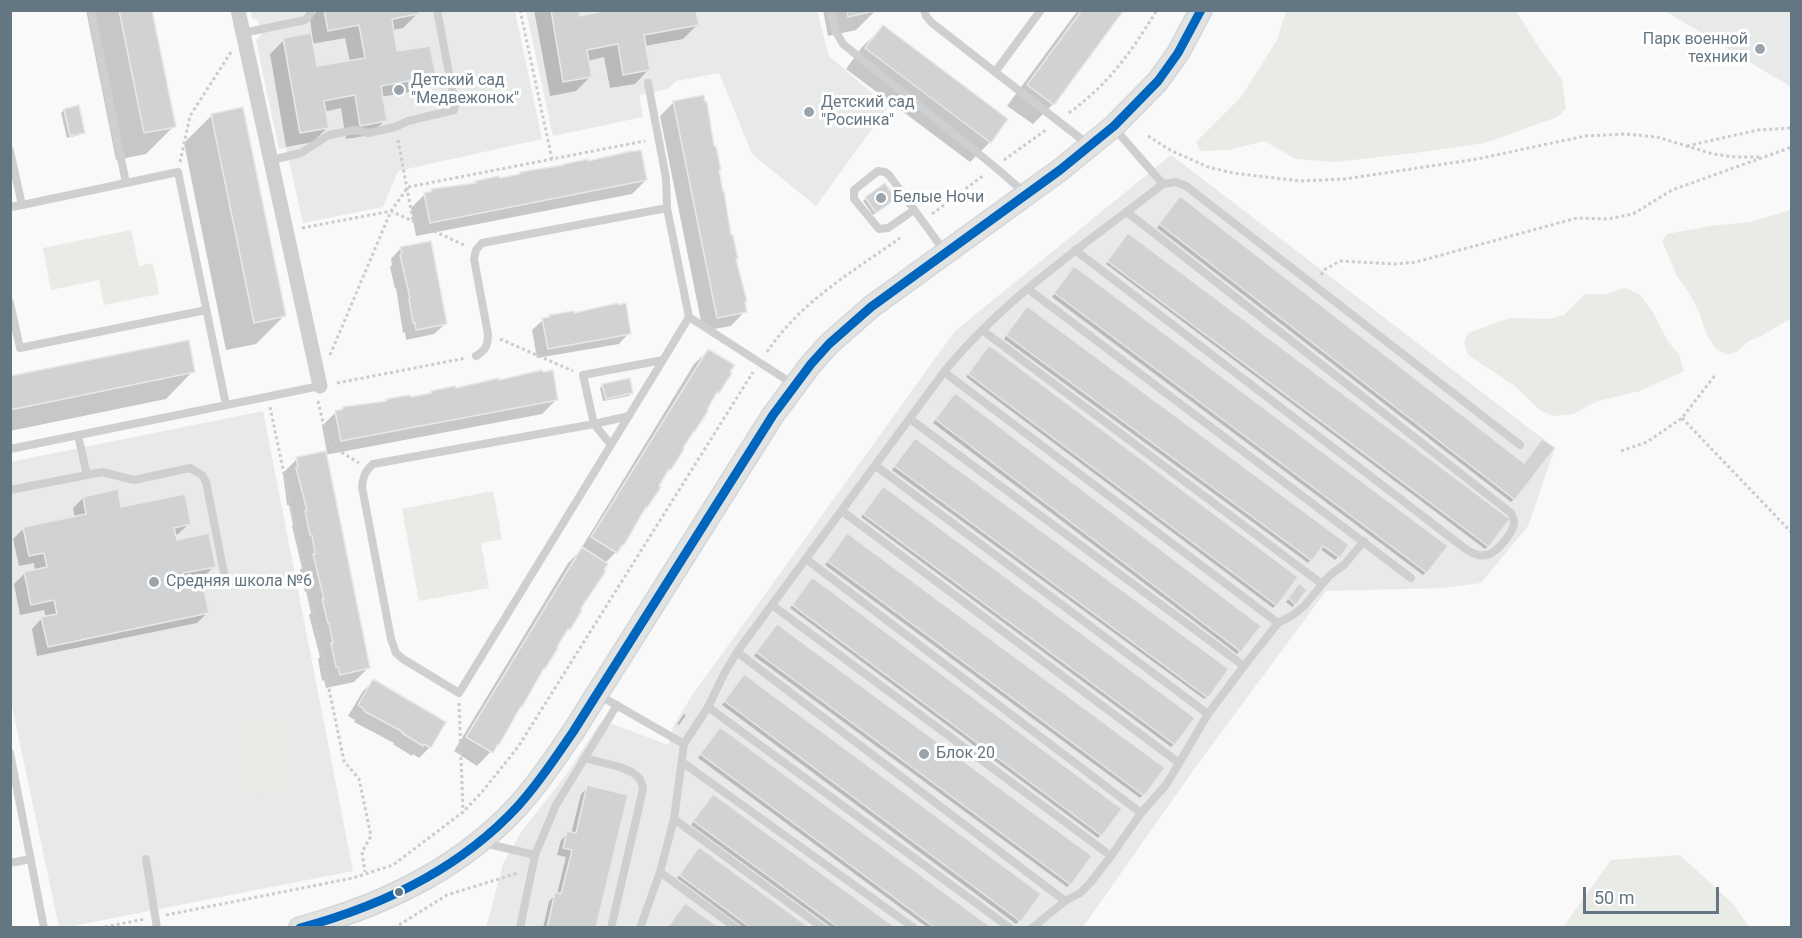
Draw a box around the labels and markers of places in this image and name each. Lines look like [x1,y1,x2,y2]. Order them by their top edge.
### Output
place label: Парк военной техники [1643,30,1748,68]
marker: Парк военной техники [1753,42,1767,56]
place label: Детский сад "Медвежонок" [411,71,519,109]
marker: Детский сад "Медвежонок" [392,83,406,97]
place label: Детский сад "Росинка" [821,93,915,131]
marker: Детский сад "Росинка" [802,105,816,119]
place label: Белые Ночи [893,188,984,208]
marker: Белые Ночи [874,191,888,205]
place label: Средняя школа №6 [166,572,312,592]
marker: Средняя школа №6 [147,575,161,589]
place label: Блок 20 [936,744,995,764]
marker: Блок 20 [917,747,931,761]
unlabelled marker [393,886,405,898]

